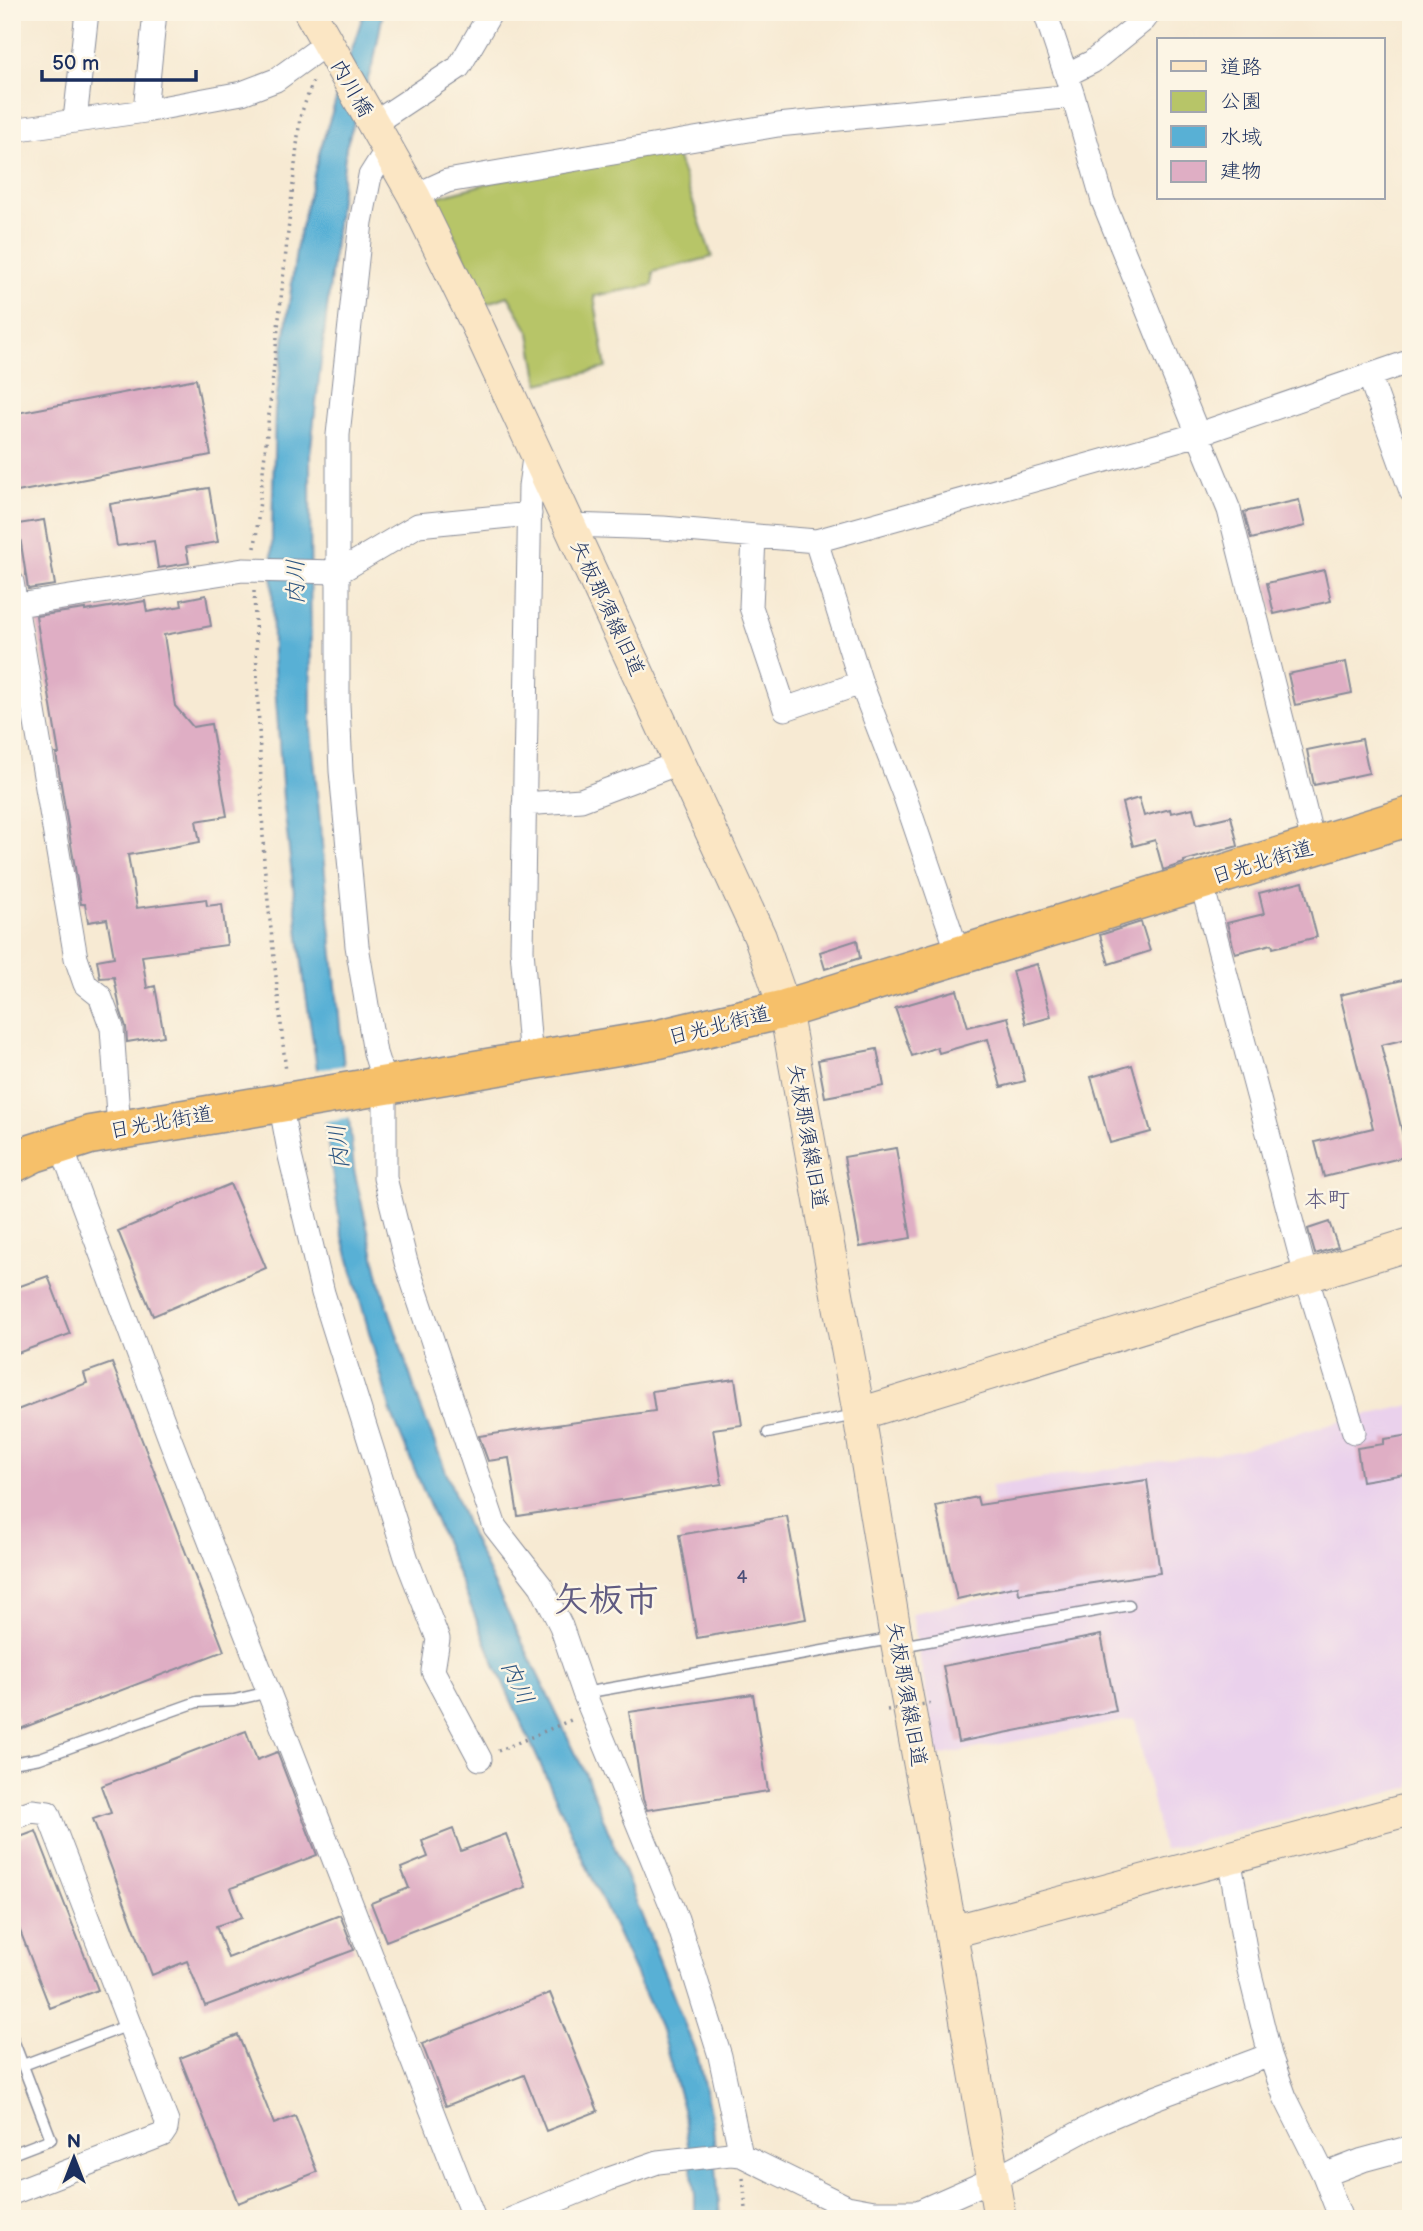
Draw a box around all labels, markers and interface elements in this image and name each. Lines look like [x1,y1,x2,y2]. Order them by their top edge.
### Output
scale bar [42,38,196,82]
legend [1157,38,1384,200]
text: 50 m [52,51,99,76]
street label: 内川橋 [325,55,378,122]
text: 道路 [1220,55,1262,80]
text: 公園 [1220,89,1262,114]
text: 水域 [1220,125,1262,150]
text: 建物 [1220,159,1262,184]
street label: 矢板那須線旧道 [565,536,650,680]
water label: 内川 [282,559,310,605]
street label: 日光北街道 [1208,835,1316,890]
street label: 日光北街道 [665,1001,773,1050]
street label: 矢板那須線旧道 [782,1062,833,1211]
street label: 日光北街道 [107,1101,215,1144]
water label: 内川 [323,1123,355,1171]
district label: 本町 [1304,1186,1350,1214]
house number: 4 [737,1567,748,1588]
district label: 矢板市 [553,1579,659,1622]
street label: 矢板那須線旧道 [881,1620,932,1769]
water label: 内川 [495,1656,540,1709]
north arrow [38,2122,108,2192]
text: N [67,2131,81,2154]

